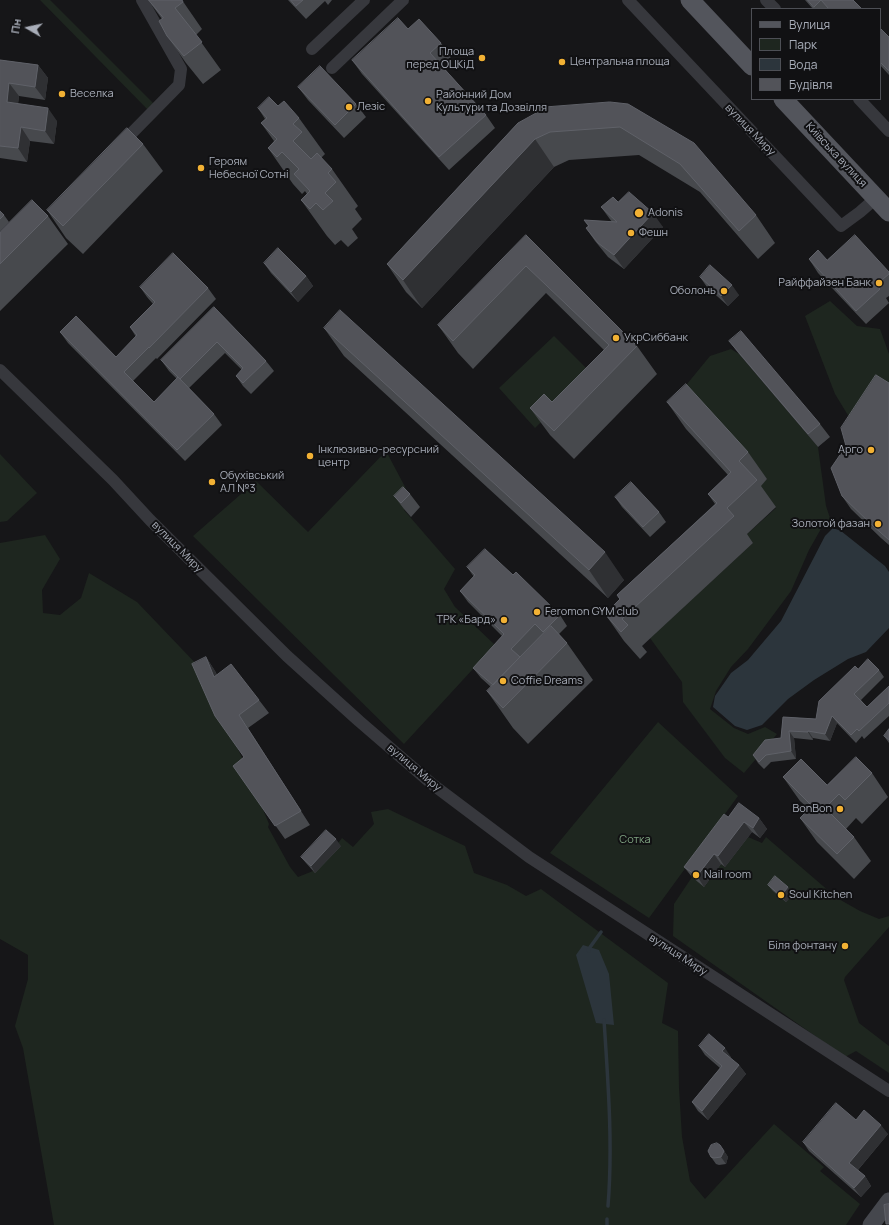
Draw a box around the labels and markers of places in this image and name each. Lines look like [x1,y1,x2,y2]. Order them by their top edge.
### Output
place label: Площа перед ОЦКіД [407,45,474,71]
marker: Площа перед ОЦКіД [477,53,487,63]
place label: Центральна площа [570,55,670,69]
marker: Центральна площа [557,57,567,67]
place label: Веселка [70,87,114,101]
place label: Районний Дом Культури та Дозвілля [436,88,547,114]
marker: Веселка [57,89,67,99]
marker: Районний Дом Культури та Дозвілля [423,96,433,106]
place label: Лезіс [357,100,385,114]
marker: Лезіс [344,102,354,112]
place label: Героям Небесної Сотні [209,155,289,181]
marker: Героям Небесної Сотні [196,163,206,173]
place label: Adonis [648,206,683,220]
marker: Adonis [633,207,645,219]
place label: Фешн [639,226,668,240]
marker: Фешн [626,228,636,238]
place label: Райффайзен Банк [778,276,871,290]
marker: Райффайзен Банк [874,278,884,288]
place label: Оболонь [670,284,716,298]
marker: Оболонь [719,286,729,296]
place label: УкрСиббанк [624,331,688,345]
marker: УкрСиббанк [611,333,621,343]
place label: Інклюзивно-ресурсний центр [318,443,439,469]
place label: Арго [838,443,863,457]
marker: Арго [866,445,876,455]
marker: Інклюзивно-ресурсний центр [305,451,315,461]
place label: Обухівський АЛ №3 [220,469,284,495]
marker: Обухівський АЛ №3 [207,477,217,487]
place label: Золотой фазан [792,517,870,531]
marker: Золотой фазан [873,519,883,529]
place label: Feromon GYM club [545,605,638,619]
marker: Feromon GYM club [532,607,542,617]
place label: ТРК «Бард» [436,613,496,627]
marker: ТРК «Бард» [499,615,509,625]
place label: Coffie Dreams [511,674,583,688]
marker: Coffie Dreams [498,676,508,686]
place label: BonBon [792,802,832,816]
marker: BonBon [835,804,845,814]
place label: Nail room [704,868,751,882]
marker: Nail room [691,870,701,880]
place label: Soul Kitchen [789,888,852,902]
marker: Soul Kitchen [776,890,786,900]
place label: Біля фонтану [768,939,837,953]
marker: Біля фонтану [840,941,850,951]

